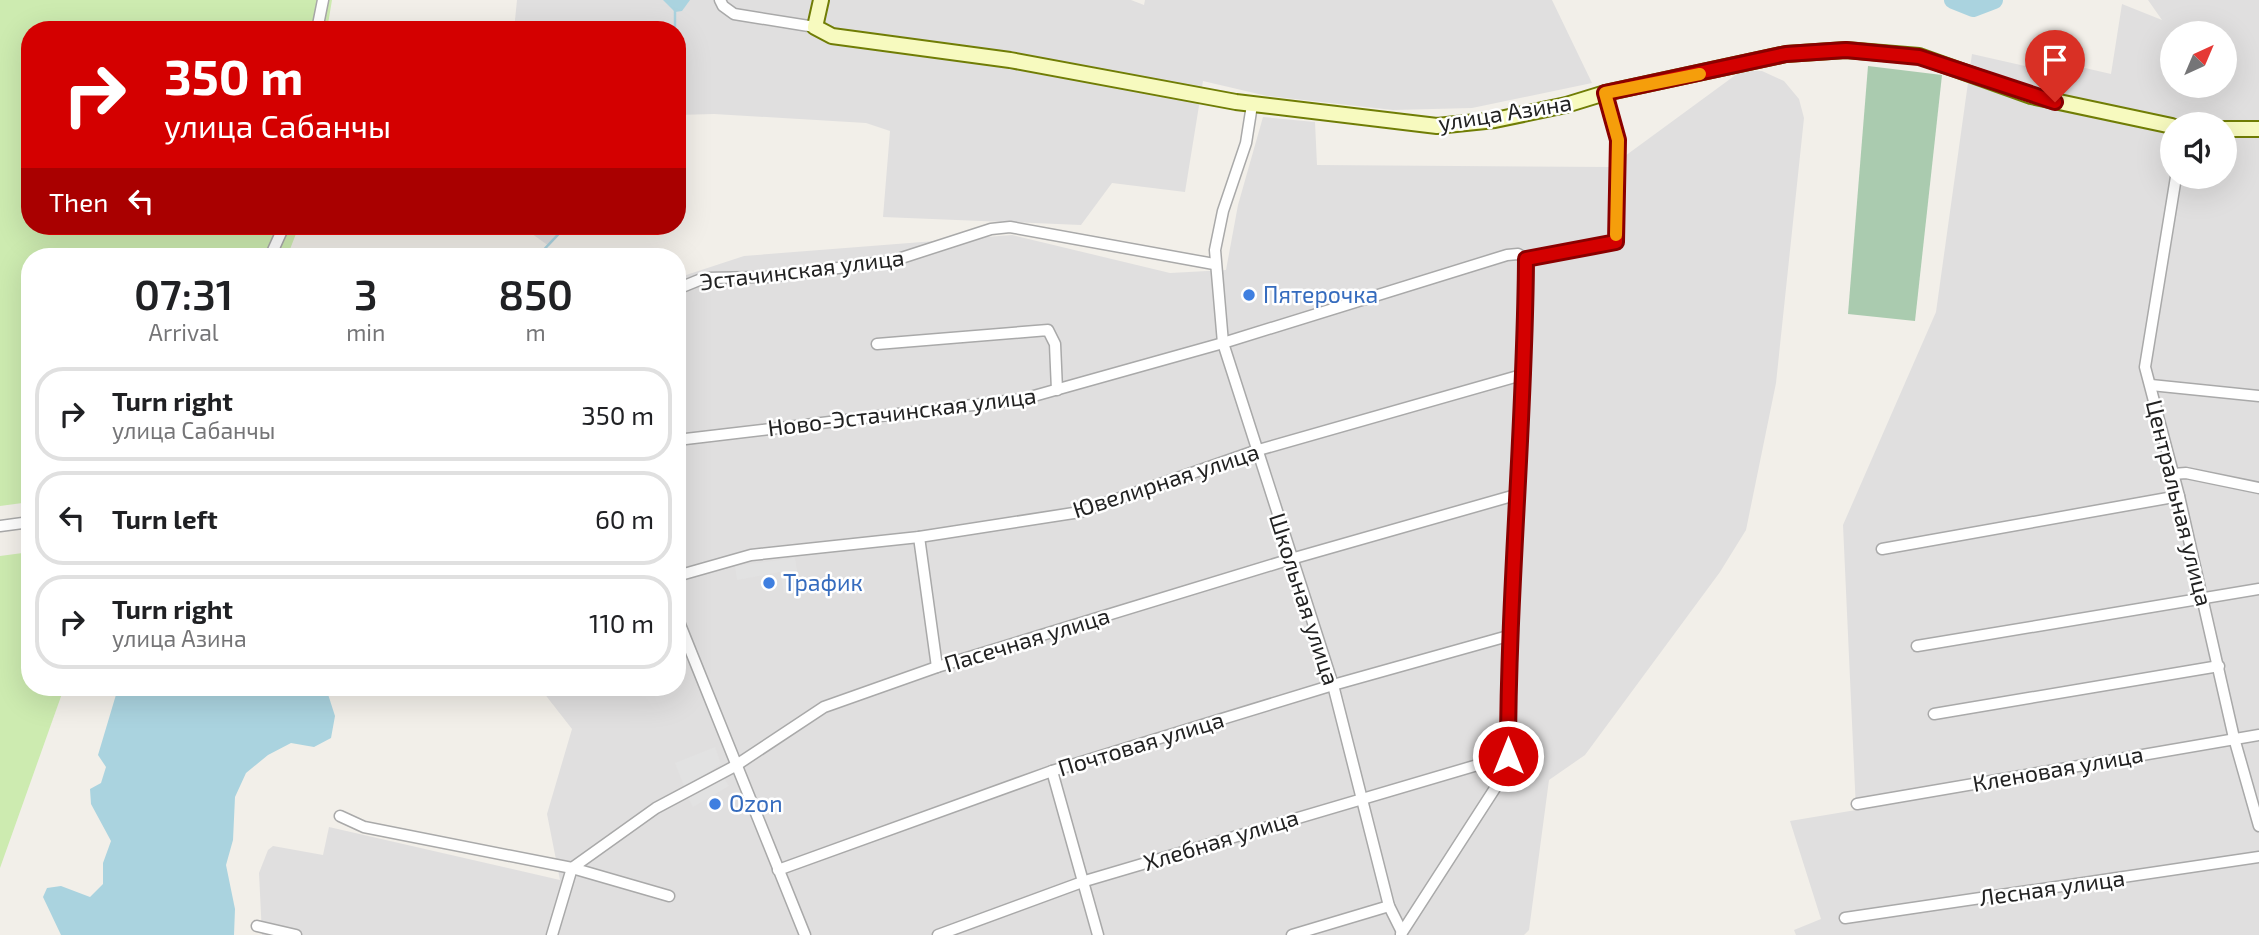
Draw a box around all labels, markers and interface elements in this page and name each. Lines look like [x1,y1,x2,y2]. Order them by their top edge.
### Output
north arrow [2160,21,2236,98]
map controls [2160,21,2237,189]
pin [2025,30,2085,102]
icon: arrive [2036,41,2074,79]
text: 350 m [164,46,304,105]
icon: right [49,49,140,140]
street label: улица Азина [1436,88,1574,137]
text: улица Сабанчы [164,106,391,144]
button: sound [2160,112,2237,189]
icon: left [122,182,160,220]
text: Then [49,186,108,217]
street label: Эстачинская улица [698,243,906,296]
text: 07:31 [134,268,233,318]
text: 3 [354,268,378,318]
text: 850 [498,268,573,318]
place label: Пятерочка [1263,280,1378,308]
marker: Пятерочка [1241,287,1257,303]
text: Arrival [149,318,219,346]
text: min [346,318,385,346]
text: m [526,318,546,346]
street label: Ново-Эстачинская улица [766,381,1038,442]
text: Turn right [112,385,233,416]
icon: right [53,395,91,433]
street label: Центральная улица [2140,397,2219,609]
text: 350 m [581,399,654,430]
text: улица Сабанчы [112,416,275,444]
street label: Ювелирная улица [1069,437,1263,524]
icon: left [53,499,91,537]
text: Turn left [112,503,218,534]
text: 60 m [595,503,654,534]
street label: Школьная улица [1263,509,1346,689]
place label: Трафик [783,568,863,596]
marker: Трафик [761,575,777,591]
text: Turn right [112,593,233,624]
street label: Пасечная улица [940,601,1113,679]
icon: right [53,603,91,641]
text: 110 m [589,607,654,638]
text: улица Азина [112,624,247,652]
street label: Почтовая улица [1054,704,1227,783]
position arrow [1471,719,1545,793]
street label: Кленовая улица [1970,739,2146,798]
place label: Ozon [729,789,783,817]
marker: Ozon [707,796,723,812]
street label: Хлебная улица [1140,802,1302,877]
street label: Лесная улица [1977,863,2127,912]

